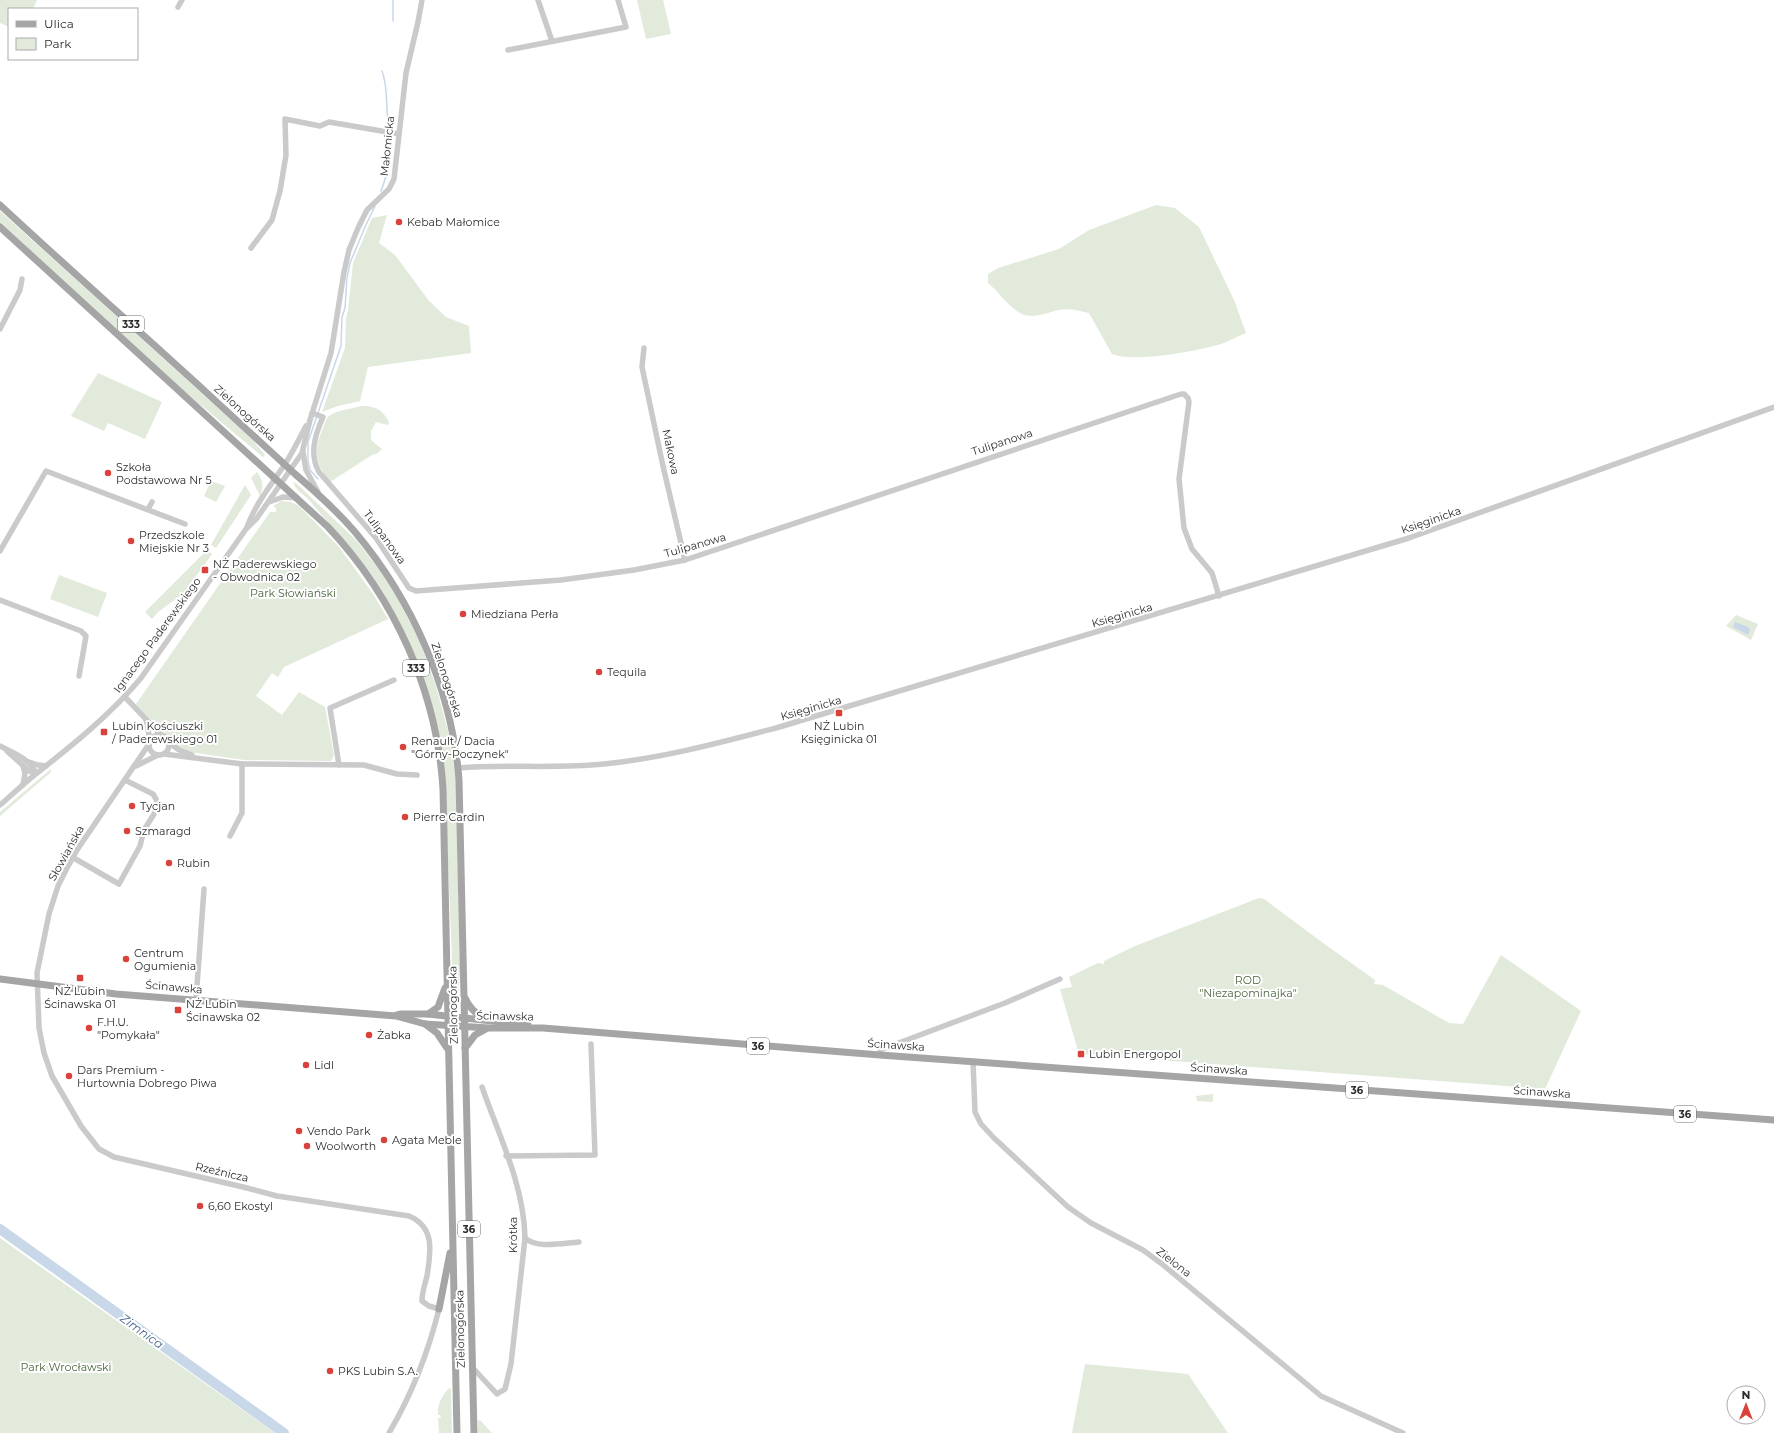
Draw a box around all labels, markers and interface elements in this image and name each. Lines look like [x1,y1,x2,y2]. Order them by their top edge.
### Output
legend [8,8,138,60]
text: Ulica [44,16,74,31]
text: Park [44,36,72,51]
street label: Małomicka [377,115,397,177]
place label: Kebab Małomice [407,215,500,229]
marker: Kebab Małomice [394,217,404,227]
road number: 333 [118,316,144,332]
street label: Zielonogórska [211,382,279,444]
street label: Tulipanowa [970,426,1034,458]
street label: Makowa [659,428,683,476]
place label: Szkoła Podstawowa Nr 5 [116,460,212,487]
marker: Szkoła Podstawowa Nr 5 [103,468,113,478]
street label: Księginicka [1399,503,1463,537]
street label: Tulipanowa [361,507,409,567]
place label: Przedszkole Miejskie Nr 3 [139,528,209,555]
street label: Tulipanowa [663,530,727,560]
marker: Przedszkole Miejskie Nr 3 [126,536,136,546]
place label: NŻ Paderewskiego - Obwodnica 02 [213,557,317,584]
marker: NŻ Paderewskiego - Obwodnica 02 [200,565,210,575]
street label: Ignacego Paderewskiego [110,574,204,696]
park label: Park Słowiański [250,586,336,600]
street label: Księginicka [1090,600,1154,630]
place label: Miedziana Perła [471,607,559,621]
marker: Miedziana Perła [458,609,468,619]
street label: Zielonogórska [428,641,466,719]
road number: 333 [403,660,429,676]
place label: Tequila [607,665,647,679]
marker: Tequila [594,667,604,677]
street label: Księginicka [779,693,843,723]
marker: NŻ Lubin Księginicka 01 [834,708,844,718]
place label: Lubin Kościuszki / Paderewskiego 01 [111,719,217,746]
place label: NŻ Lubin Księginicka 01 [801,719,877,746]
marker: Lubin Kościuszki / Paderewskiego 01 [99,727,109,737]
place label: Renault / Dacia "Górny-Poczynek" [411,734,509,761]
marker: Renault / Dacia "Górny-Poczynek" [398,742,408,752]
place label: Tycjan [140,799,175,813]
marker: Tycjan [127,801,137,811]
place label: Pierre Cardin [413,810,485,824]
marker: Pierre Cardin [400,812,410,822]
street label: Słowiańska [45,823,87,883]
place label: Szmaragd [135,824,191,838]
marker: Szmaragd [122,826,132,836]
place label: Rubin [177,856,210,870]
marker: Rubin [164,858,174,868]
place label: Centrum Ogumienia [134,946,196,973]
marker: Centrum Ogumienia [121,954,131,964]
street label: Zielonogórska [445,966,461,1044]
marker: NŻ Lubin Ścinawska 01 [75,973,85,983]
park label: ROD "Niezapominajka" [1199,973,1297,1000]
street label: Ścinawska [145,978,203,996]
place label: NŻ Lubin Ścinawska 01 [44,984,116,1011]
place label: NŻ Lubin Ścinawska 02 [186,997,260,1024]
marker: NŻ Lubin Ścinawska 02 [173,1005,183,1015]
street label: Ścinawska [476,1008,534,1024]
place label: F.H.U. "Pomykała" [97,1015,160,1042]
marker: F.H.U. "Pomykała" [84,1023,94,1033]
place label: Żabka [377,1028,411,1042]
marker: Żabka [364,1030,374,1040]
street label: Ścinawska [867,1036,925,1054]
road number: 36 [747,1038,769,1054]
place label: Lubin Energopol [1089,1047,1181,1061]
marker: Lubin Energopol [1076,1049,1086,1059]
place label: Lidl [314,1058,334,1072]
marker: Lidl [301,1060,311,1070]
street label: Ścinawska [1190,1060,1248,1078]
place label: Dars Premium - Hurtownia Dobrego Piwa [77,1063,217,1090]
marker: Dars Premium - Hurtownia Dobrego Piwa [64,1071,74,1081]
road number: 36 [1346,1082,1368,1098]
street label: Ścinawska [1513,1083,1571,1101]
road number: 36 [1674,1106,1696,1122]
place label: Vendo Park [307,1124,371,1138]
marker: Vendo Park [294,1126,304,1136]
place label: Agata Meble [392,1133,462,1147]
marker: Agata Meble [379,1135,389,1145]
place label: Woolworth [315,1139,376,1153]
marker: Woolworth [302,1141,312,1151]
street label: Rzeźnicza [194,1159,250,1185]
place label: 6,60 Ekostyl [208,1199,273,1213]
marker: 6,60 Ekostyl [195,1201,205,1211]
street label: Krótka [506,1217,520,1253]
road number: 36 [458,1221,480,1237]
street label: Zielona [1154,1244,1194,1280]
street label: Zielonogórska [452,1290,468,1368]
water label: Zimnica [117,1310,167,1352]
park label: Park Wrocławski [20,1360,112,1374]
place label: PKS Lubin S.A. [338,1364,418,1378]
marker: PKS Lubin S.A. [325,1366,335,1376]
north arrow [1726,1385,1766,1425]
text: N [1742,1388,1750,1402]

